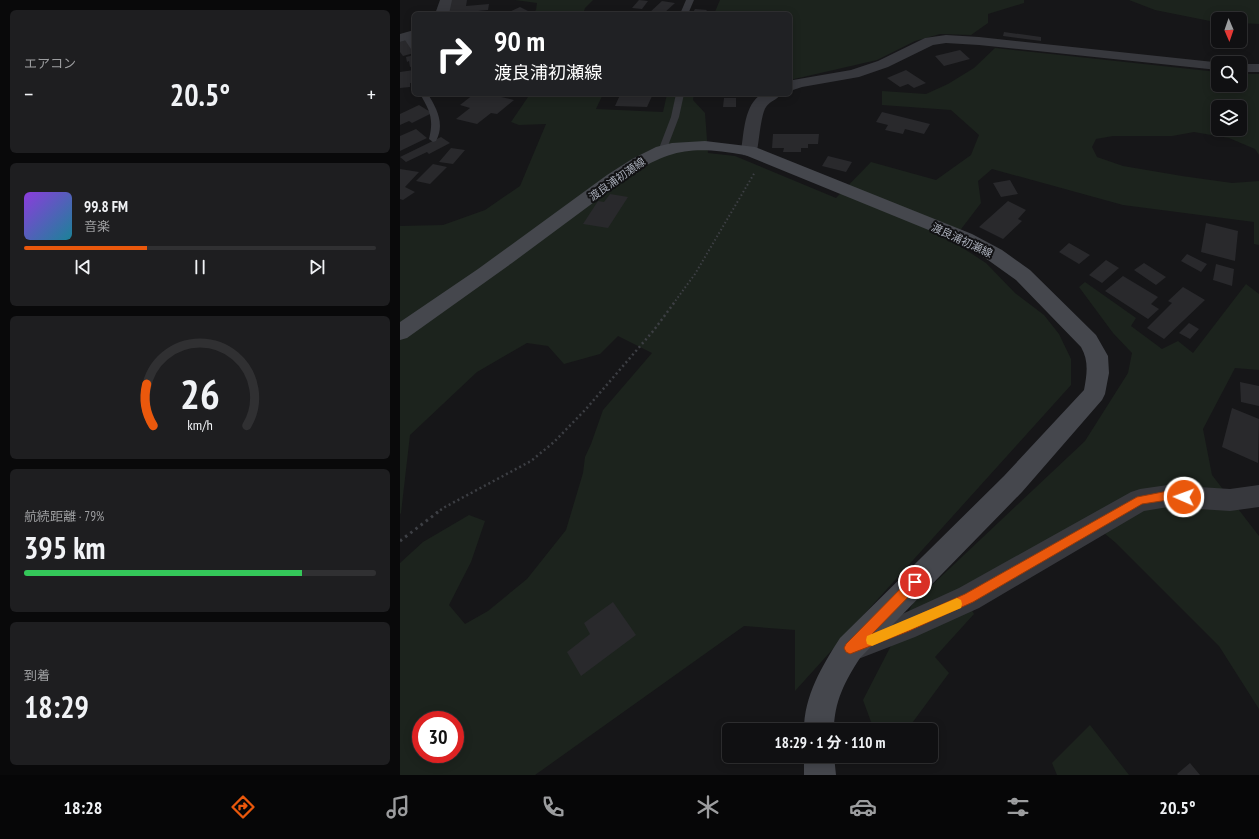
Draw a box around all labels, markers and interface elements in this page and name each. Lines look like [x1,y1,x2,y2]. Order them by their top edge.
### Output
north arrow [1211,12,1247,48]
map controls [1211,12,1247,136]
text: 90 m [494,22,545,59]
icon: right [428,28,480,80]
text: エアコン [24,55,76,72]
button: search [1211,56,1247,92]
text: 渡良浦初瀬線 [494,61,602,84]
text: 20.5° [170,75,230,114]
text: − [24,80,33,108]
text: + [367,80,376,108]
button: layers [1211,100,1247,136]
street label: 渡良浦初瀬線 [586,154,648,204]
text: 99.8 FM [84,197,128,216]
text: 音楽 [84,218,110,235]
street label: 渡良浦初瀬線 [929,220,995,260]
icon: previous [72,256,94,278]
icon: pause [189,256,211,278]
icon: next [306,256,328,278]
text: 26 [180,366,220,419]
text: km/h [187,414,213,433]
position arrow [1163,476,1205,518]
text: 航続距離 · 79% [24,508,104,525]
text: 395 km [24,528,105,567]
pin [898,565,932,599]
icon: arrive [904,571,926,593]
text: 到着 [24,667,50,684]
text: 18:29 [24,687,89,726]
speed limit sign: 30 [412,711,464,763]
text: 18:29 · 1 分 · 110 m [775,733,885,752]
icon: directions [229,793,257,821]
icon: music [384,793,412,821]
icon: phone [539,793,567,821]
icon: climate [694,793,722,821]
icon: car [849,793,877,821]
icon: filters [1004,793,1032,821]
text: 18:28 [63,796,102,819]
text: 20.5° [1159,796,1196,819]

